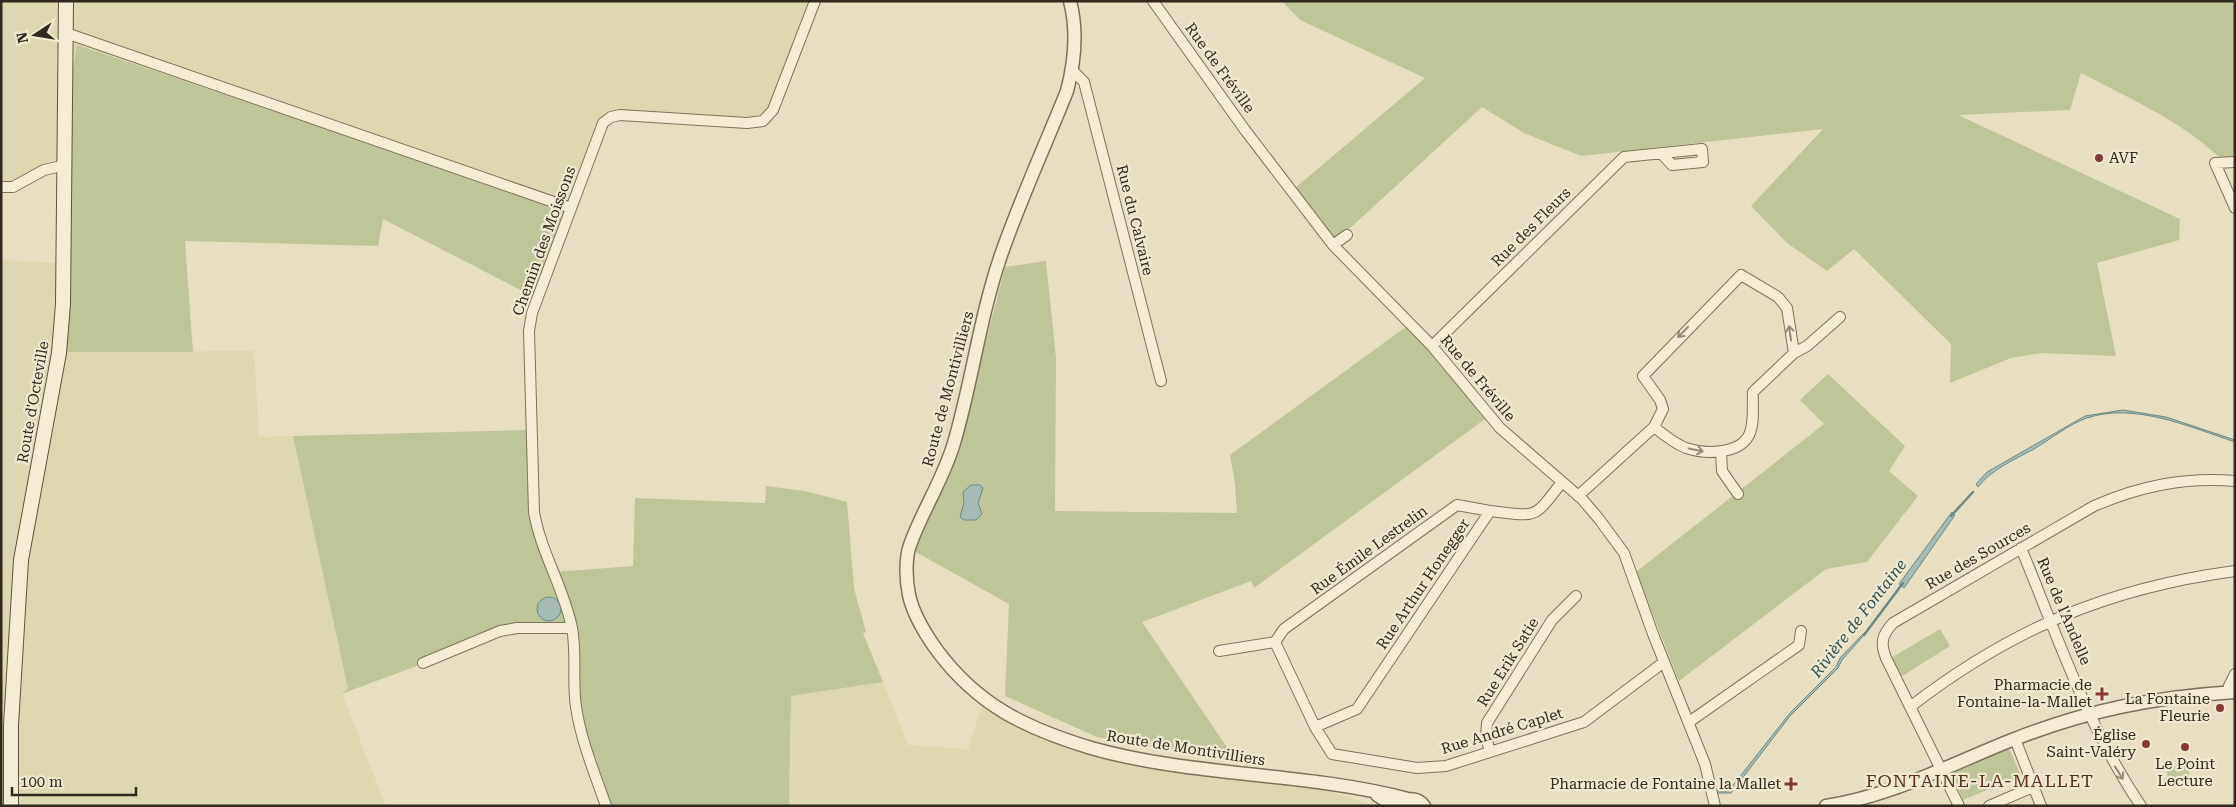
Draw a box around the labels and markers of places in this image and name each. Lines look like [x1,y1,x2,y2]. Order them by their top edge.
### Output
place label: AVF [2109,149,2138,167]
marker: AVF [2093,152,2105,164]
place label: Pharmacie de Fontaine-la-Mallet [1957,676,2092,711]
marker: Pharmacie de Fontaine-la-Mallet [2096,688,2108,700]
place label: La Fontaine Fleurie [2125,690,2210,725]
marker: La Fontaine Fleurie [2214,702,2226,714]
place label: Église Saint-Valéry [2047,726,2136,761]
marker: Église Saint-Valéry [2140,738,2152,750]
marker: Le Point Lecture [2179,741,2191,753]
place label: Le Point Lecture [2155,755,2215,790]
place label: Pharmacie de Fontaine la Mallet [1550,775,1781,793]
marker: Pharmacie de Fontaine la Mallet [1785,778,1797,790]

